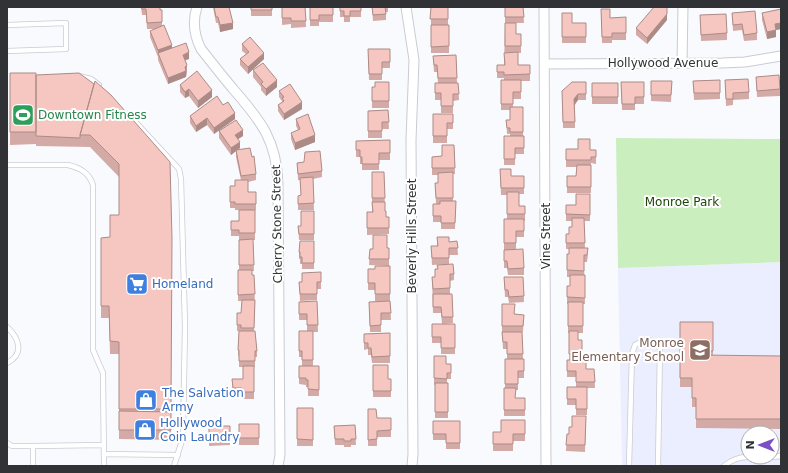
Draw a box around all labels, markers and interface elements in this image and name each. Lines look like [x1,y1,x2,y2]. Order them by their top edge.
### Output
street label: Hollywood Avenue [608,56,718,70]
sports icon: Downtown Fitness [10,102,36,128]
place label: Downtown Fitness [38,108,147,122]
street label: Cherry Stone Street [269,164,285,284]
street label: Beverly Hills Street [405,178,419,293]
park label: Monroe Park [645,195,719,209]
street label: Vine Street [539,202,553,269]
supermarket icon: Homeland [124,271,150,297]
place label: Homeland [152,277,213,291]
place label: Monroe Elementary School [571,336,684,364]
school or university icon: Monroe Elementary School [687,337,713,363]
place label: The Salvation Army [161,386,244,414]
shop icon: The Salvation Army [133,387,159,413]
place label: Hollywood Coin Laundry [160,416,239,444]
shop icon: Hollywood Coin Laundry [132,417,158,443]
north arrow [740,425,780,465]
text: N [744,440,757,450]

